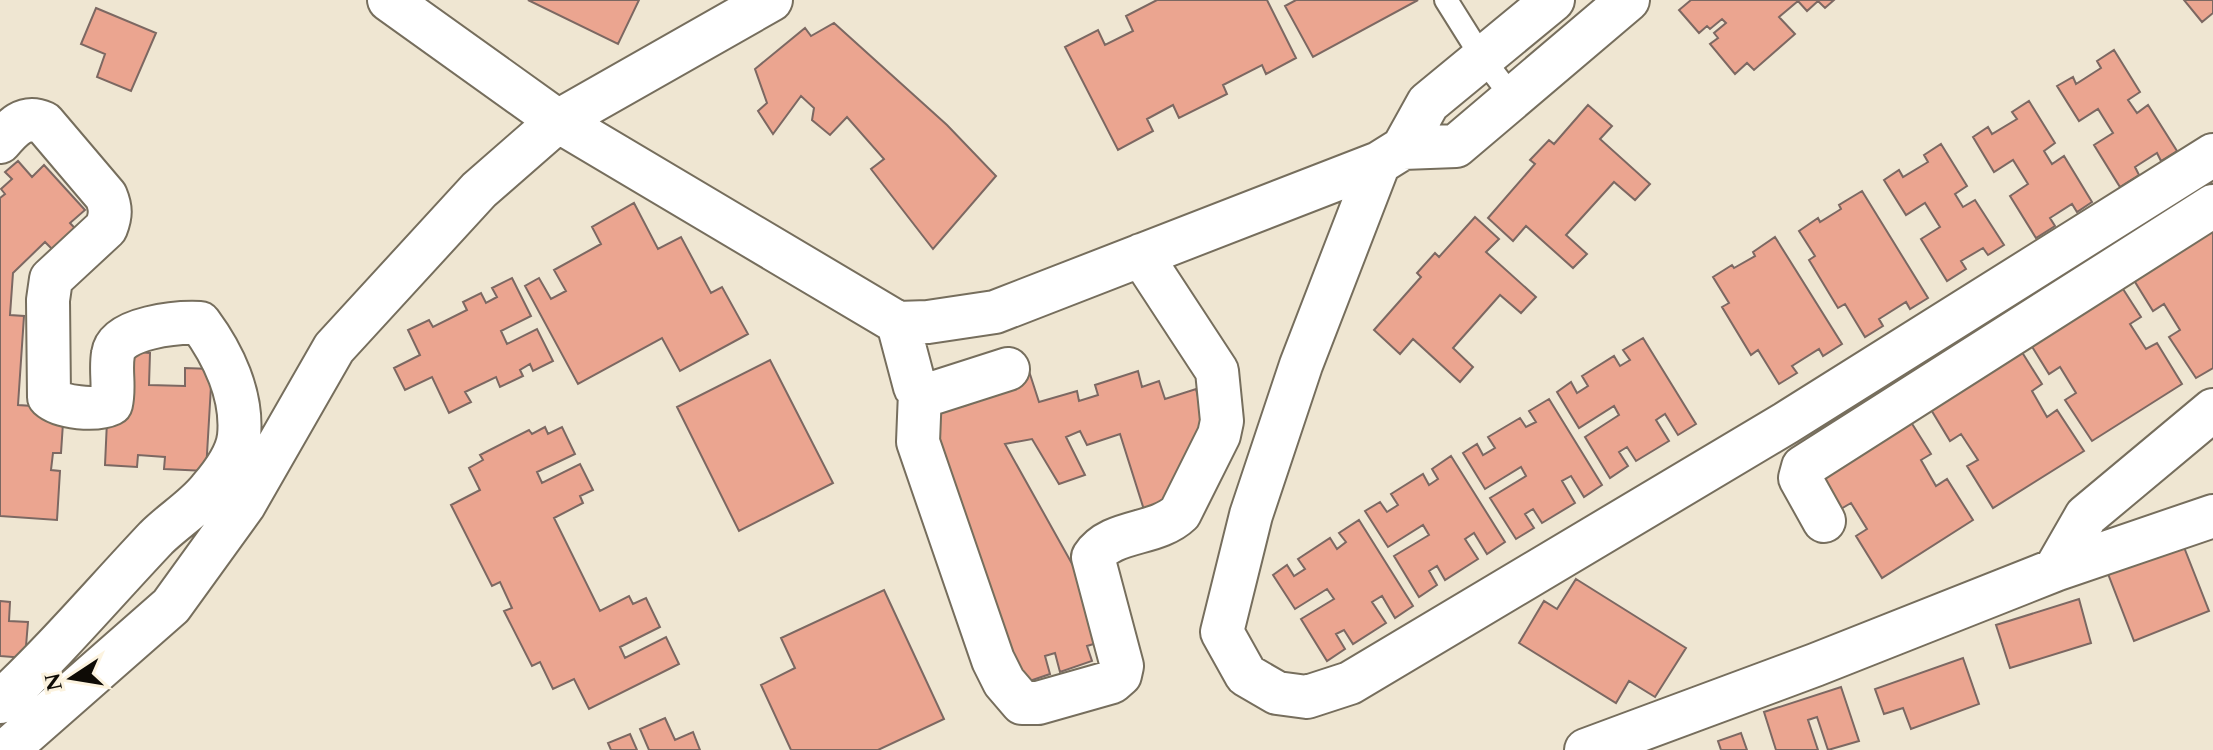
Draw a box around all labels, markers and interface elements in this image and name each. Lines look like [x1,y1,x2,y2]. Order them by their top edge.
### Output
north arrow [32,638,112,718]
text: N [36,670,72,694]

